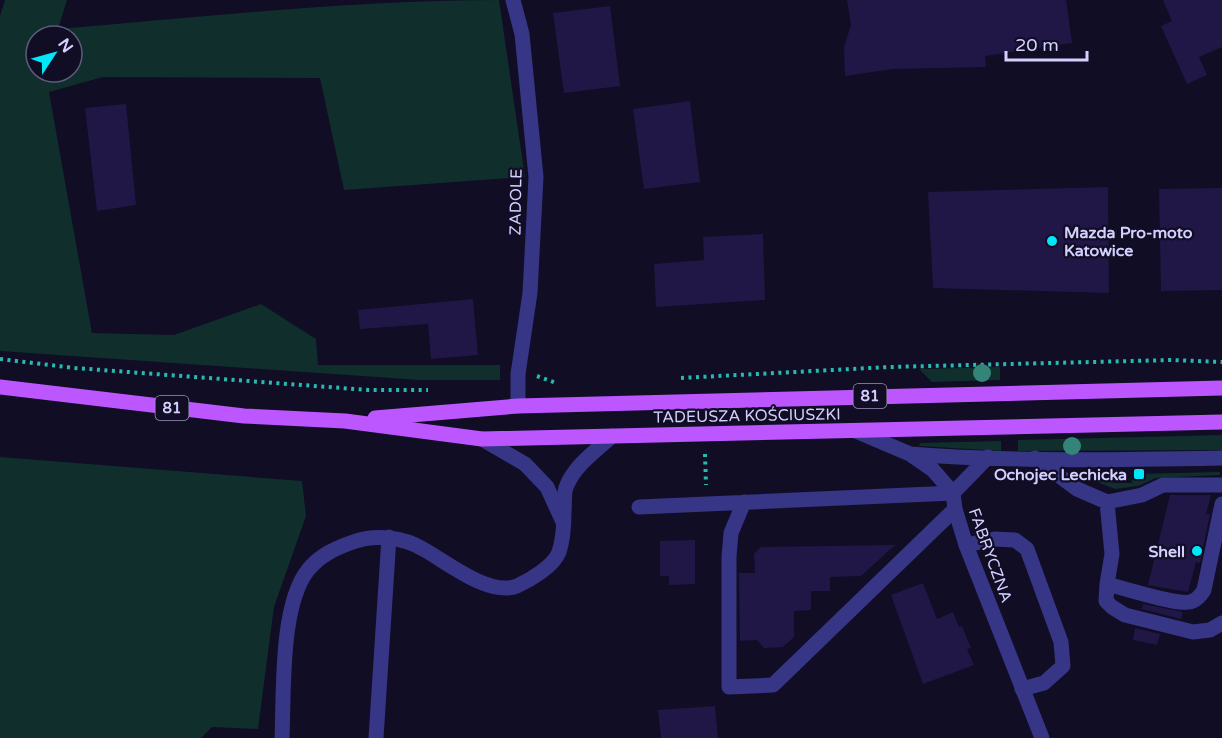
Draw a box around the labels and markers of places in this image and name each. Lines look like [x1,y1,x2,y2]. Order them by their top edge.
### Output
place label: Mazda Pro-moto Katowice [1064,223,1193,261]
marker: Mazda Pro-moto Katowice [1045,234,1059,248]
place label: Ochojec Lechicka [994,465,1127,485]
marker: Ochojec Lechicka [1132,467,1146,481]
place label: Shell [1149,542,1185,562]
marker: Shell [1190,544,1204,558]

